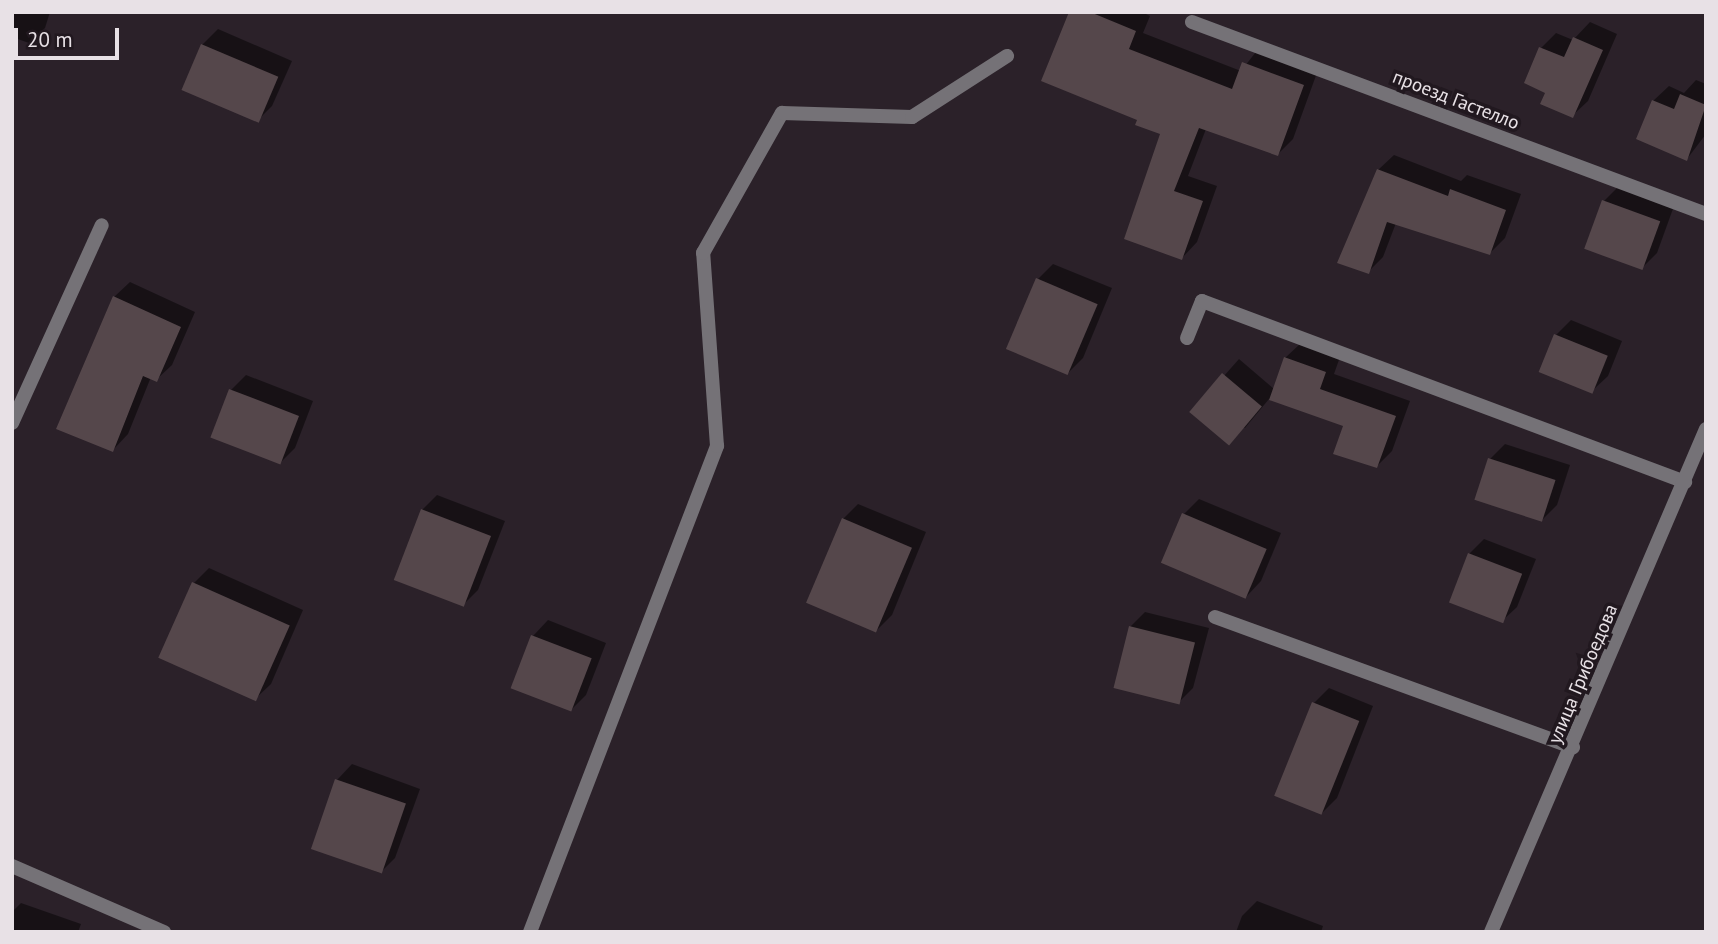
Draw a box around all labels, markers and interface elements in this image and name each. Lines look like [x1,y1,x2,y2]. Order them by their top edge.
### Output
scale bar [18,14,122,58]
text: 20 m [27,26,73,53]
street label: проезд Гастелло [1389,65,1523,135]
street label: улица Грибоедова [1543,601,1623,747]

